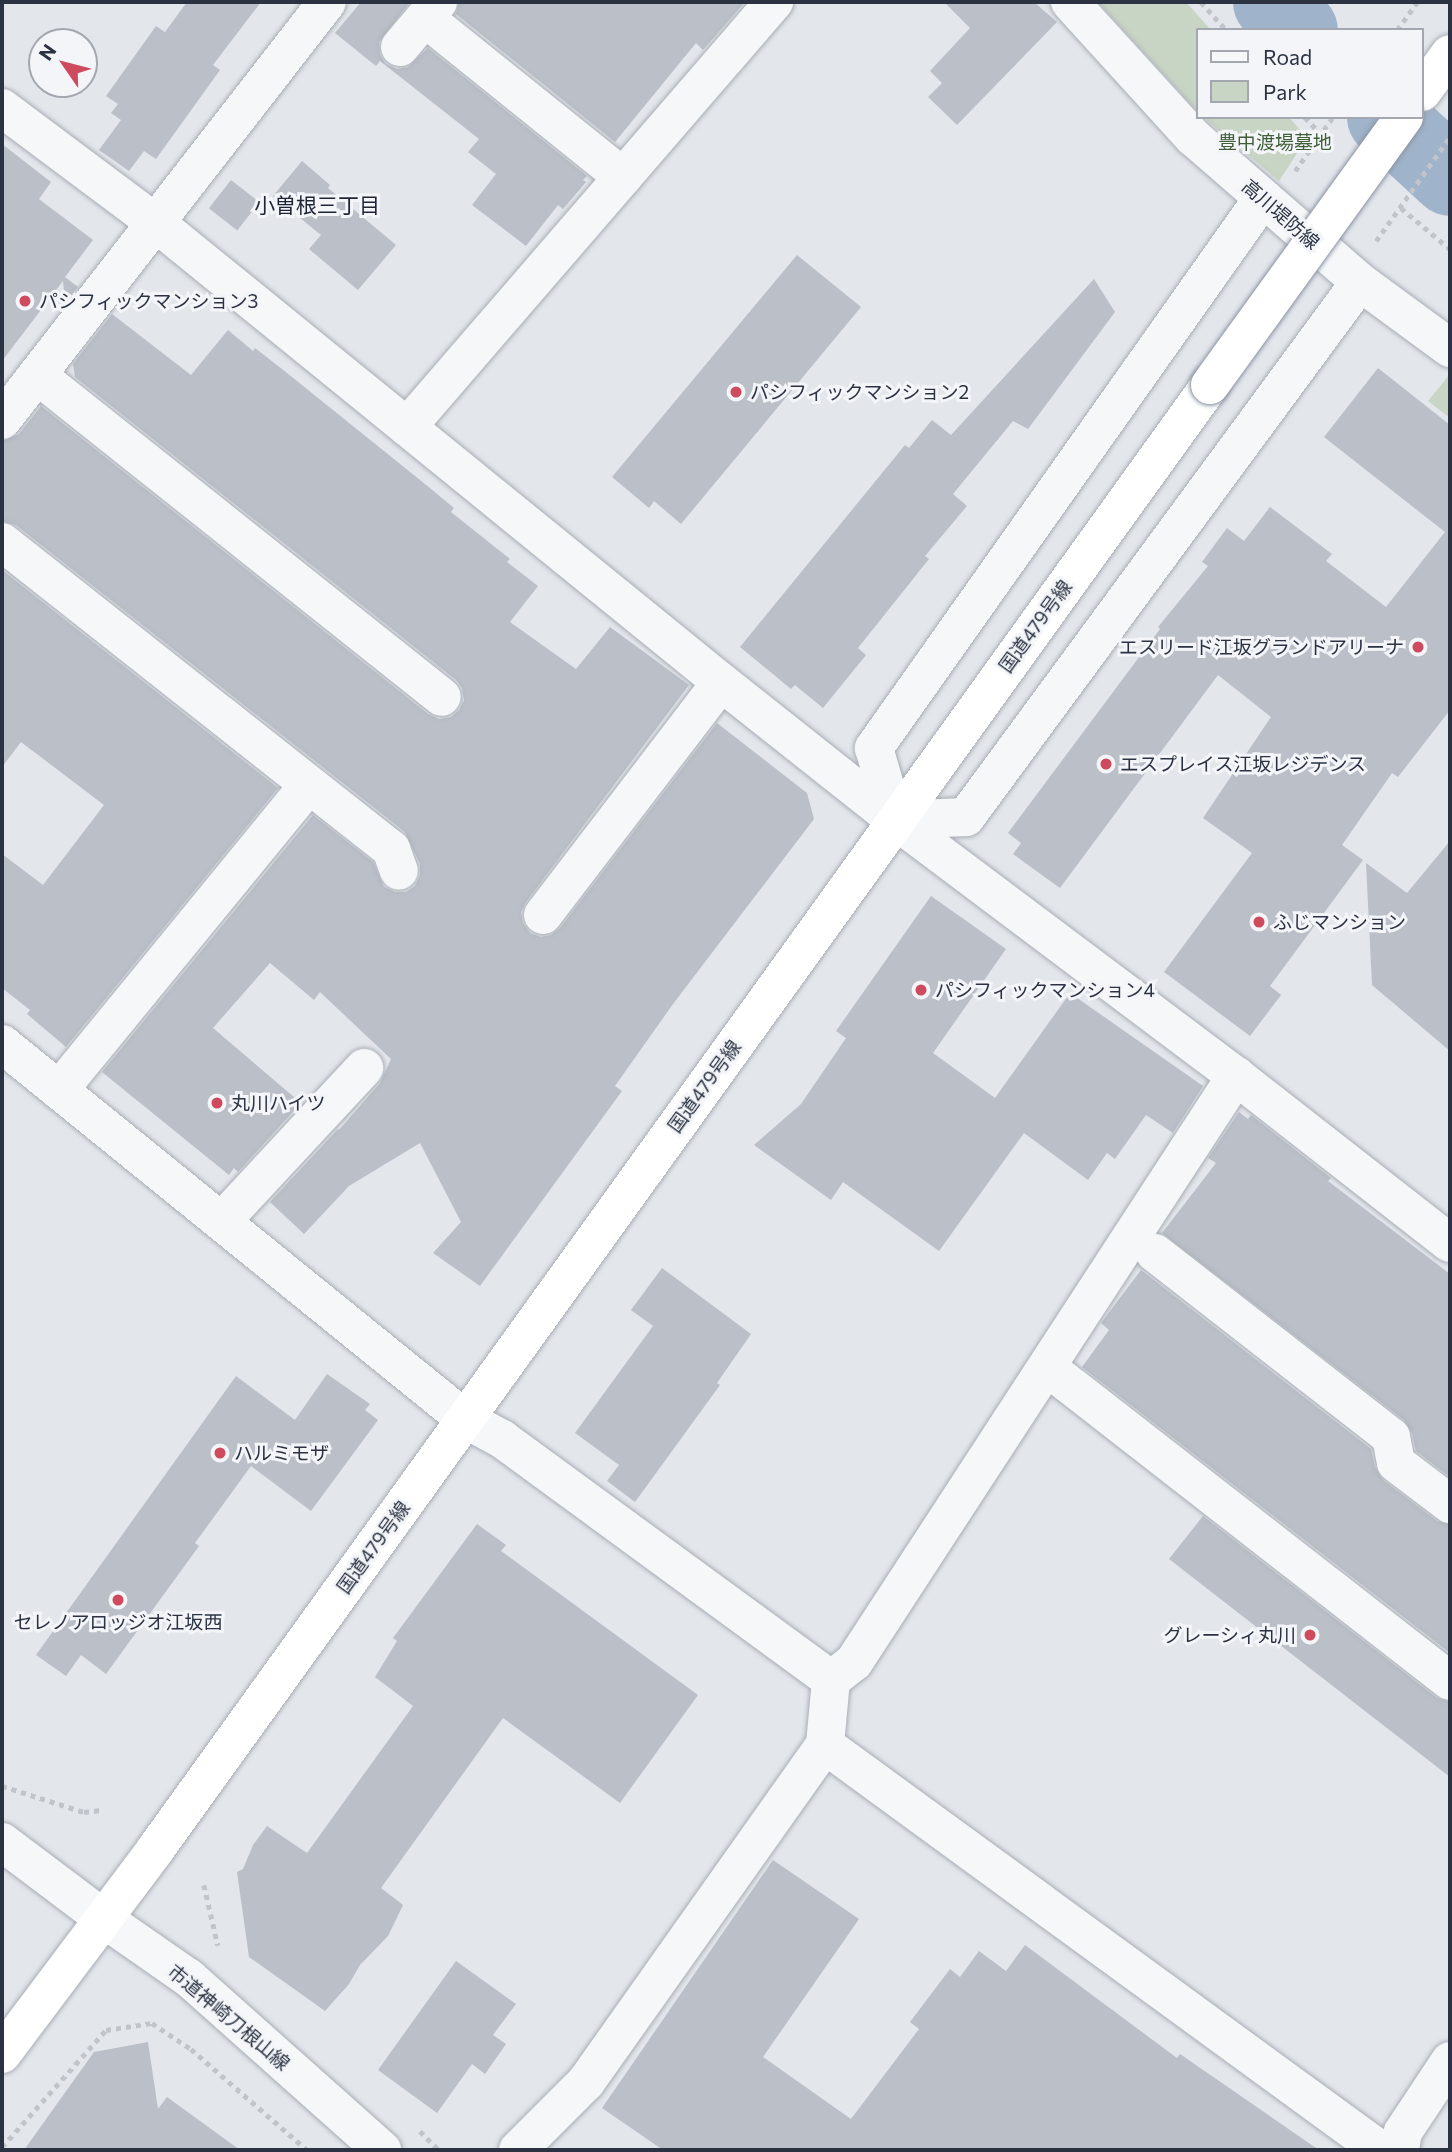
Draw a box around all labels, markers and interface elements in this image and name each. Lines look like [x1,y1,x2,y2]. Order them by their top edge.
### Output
north arrow [28,28,98,98]
legend [1196,28,1424,119]
text: N [34,39,61,64]
text: Road [1263,44,1312,69]
text: Park [1263,79,1307,104]
park label: 豊中渡場墓地 [1218,131,1332,153]
street label: 高川堤防線 [1238,174,1324,254]
district label: 小曽根三丁目 [254,192,380,218]
place label: パシフィックマンション3 [39,290,259,312]
marker: パシフィックマンション3 [17,293,33,309]
place label: パシフィックマンション2 [750,381,970,403]
marker: パシフィックマンション2 [728,384,744,400]
street label: 国道479号線 [994,575,1076,677]
place label: エスリード江坂グランドアリーナ [1119,636,1404,658]
marker: エスリード江坂グランドアリーナ [1410,639,1426,655]
place label: エスプレイス江坂レジデンス [1120,753,1367,775]
marker: エスプレイス江坂レジデンス [1098,756,1114,772]
place label: ふじマンション [1273,911,1406,933]
marker: ふじマンション [1251,914,1267,930]
place label: パシフィックマンション4 [935,979,1155,1001]
marker: パシフィックマンション4 [913,982,929,998]
street label: 国道479号線 [663,1035,745,1137]
place label: 丸川ハイツ [231,1092,326,1114]
marker: 丸川ハイツ [209,1095,225,1111]
place label: ハルミモザ [234,1442,329,1464]
marker: ハルミモザ [212,1445,228,1461]
street label: 国道479号線 [332,1496,414,1598]
marker: セレノアロッジオ江坂西 [110,1592,126,1608]
place label: セレノアロッジオ江坂西 [14,1611,222,1633]
place label: グレーシィ丸川 [1163,1624,1296,1646]
marker: グレーシィ丸川 [1302,1627,1318,1643]
street label: 市道神崎刀根山線 [163,1959,295,2075]

